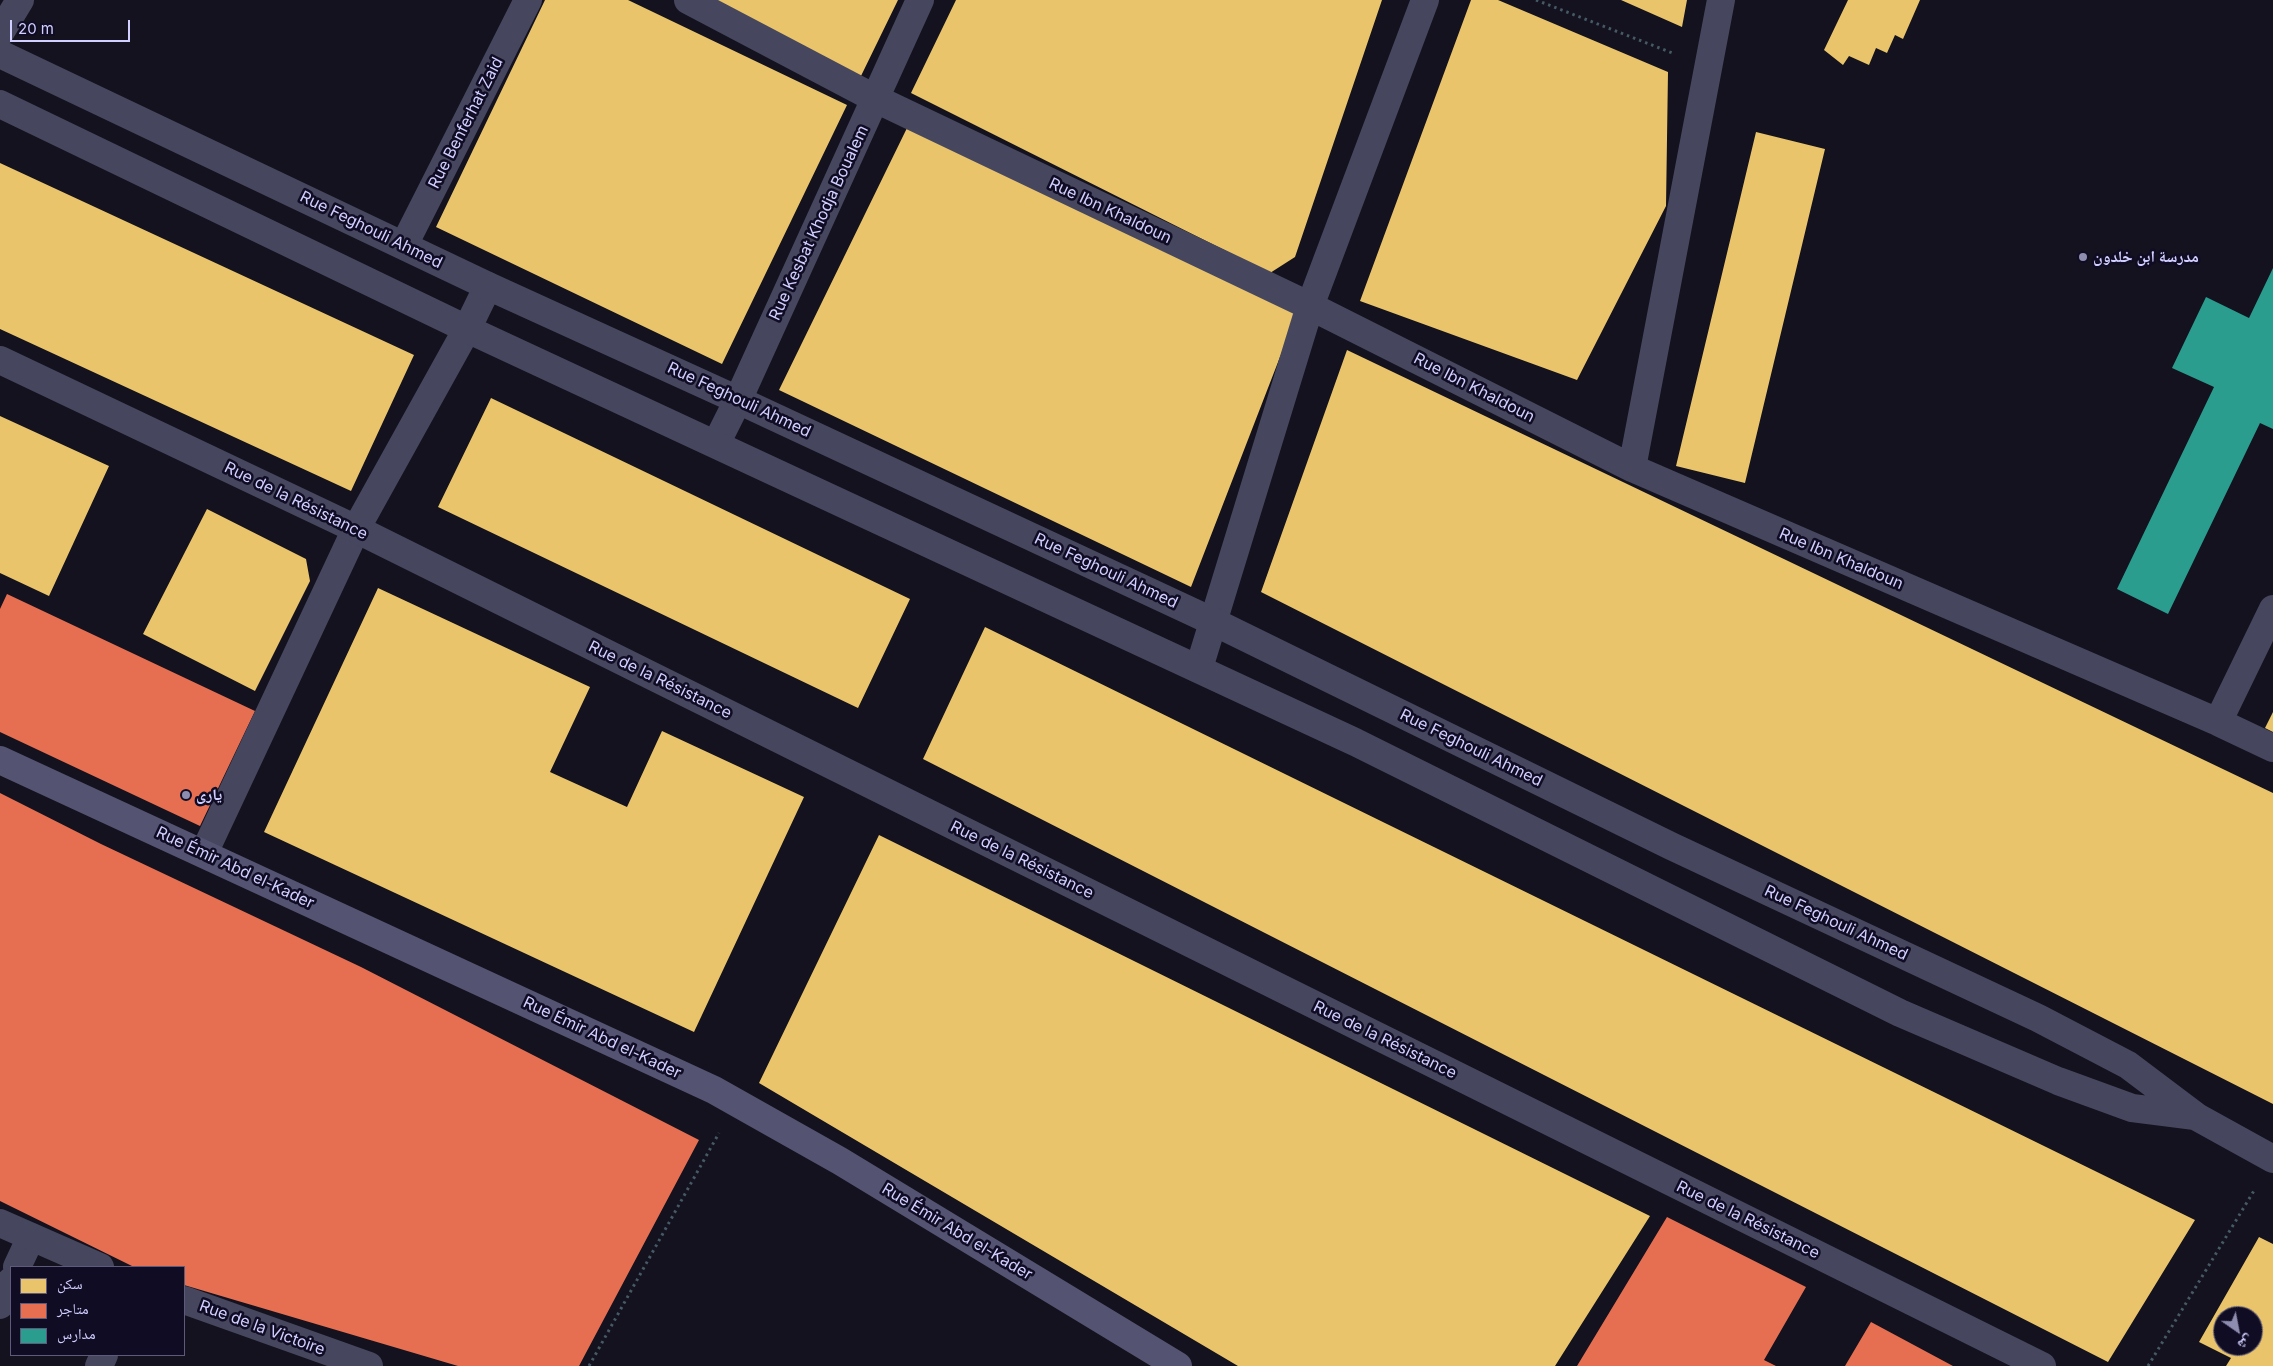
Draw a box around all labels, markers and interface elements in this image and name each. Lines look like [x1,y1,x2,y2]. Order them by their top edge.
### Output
scale bar [12,10,132,42]
text: 20 m [18,19,54,38]
street label: Rue Benferhat Zaid [425,54,507,192]
street label: Rue Kesbat Khodja Boualem [765,122,873,324]
street label: Rue Ibn Khaldoun [1046,174,1174,248]
street label: Rue Feghouli Ahmed [297,187,445,273]
place label: مدرسة ابن خلدون [2093,247,2199,267]
marker: مدرسة ابن خلدون [2077,251,2089,263]
street label: Rue Ibn Khaldoun [1410,349,1538,427]
street label: Rue Feghouli Ahmed [664,358,814,442]
street label: Rue de la Résistance [221,458,371,544]
street label: Rue Ibn Khaldoun [1776,524,1906,594]
street label: Rue Feghouli Ahmed [1031,529,1181,613]
street label: Rue de la Résistance [585,637,735,723]
street label: Rue Feghouli Ahmed [1397,705,1545,791]
place label: يارى [196,785,222,805]
marker: يارى [180,789,192,801]
street label: Rue de la Résistance [947,817,1097,903]
street label: Rue Émir Abd el-Kader [153,823,317,913]
street label: Rue Feghouli Ahmed [1761,881,1911,965]
street label: Rue Émir Abd el-Kader [520,993,684,1083]
street label: Rue de la Résistance [1310,997,1460,1083]
street label: Rue de la Résistance [1673,1177,1823,1263]
street label: Rue Émir Abd el-Kader [878,1179,1036,1285]
legend [10,1266,185,1356]
text: سكن [57,1274,83,1293]
street label: Rue de la Victoire [197,1296,327,1360]
text: متاجر [57,1299,89,1318]
north arrow [2213,1306,2263,1356]
text: مدارس [57,1324,96,1343]
text: ش [2235,1332,2257,1354]

